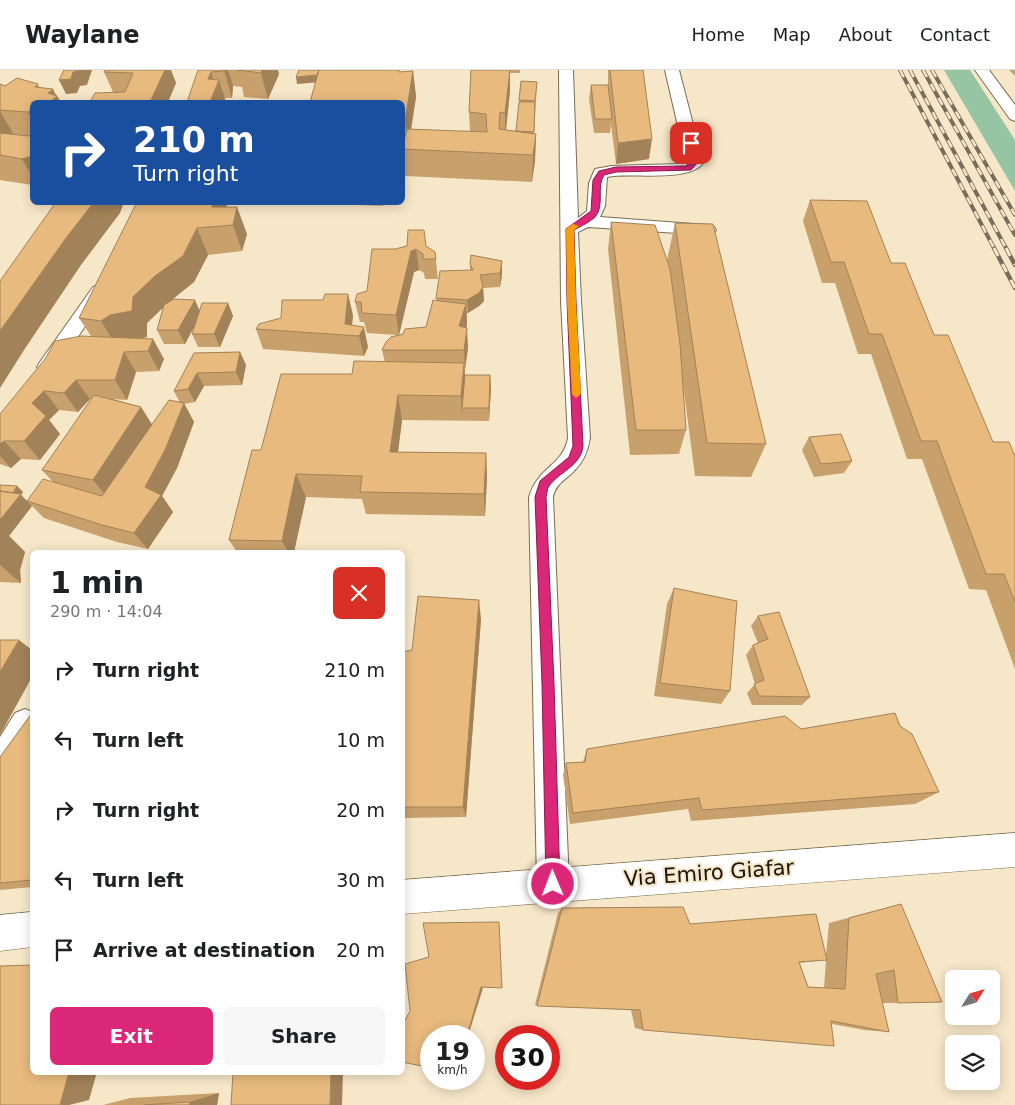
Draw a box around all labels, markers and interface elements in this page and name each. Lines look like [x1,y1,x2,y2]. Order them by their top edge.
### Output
text: Waylane [25,21,140,49]
text: Home [692,24,745,45]
text: Map [773,24,811,45]
text: About [839,24,892,45]
text: Contact [920,24,990,45]
icon: right [50,120,115,185]
text: 210 m [133,120,255,160]
pin [670,122,712,164]
icon: arrive [677,129,705,157]
text: Turn right [133,161,238,186]
text: 1 min [50,565,144,600]
button: close [333,567,385,619]
text: 290 m · 14:04 [50,602,163,621]
icon: right [50,656,78,684]
text: Turn right [93,659,199,681]
text: 210 m [324,659,385,681]
icon: left [50,726,78,754]
text: Turn left [93,729,184,751]
text: 10 m [336,729,385,751]
icon: right [50,796,78,824]
text: Turn right [93,799,199,821]
text: 20 m [336,799,385,821]
street label: Via Emiro Giafar [623,855,795,891]
position arrow [526,857,578,909]
icon: left [50,866,78,894]
text: Turn left [93,869,184,891]
text: 30 m [336,869,385,891]
icon: arrive [50,936,78,964]
text: Arrive at destination [93,939,315,961]
text: 20 m [336,939,385,961]
north arrow [945,970,1000,1025]
map controls [945,970,1000,1090]
button: Exit [50,1007,213,1065]
button: Share [223,1007,385,1065]
speed limit sign: 30 [495,1025,560,1090]
button: layers [945,1035,1000,1090]
text: 19 [435,1037,470,1066]
text: km/h [437,1063,468,1077]

